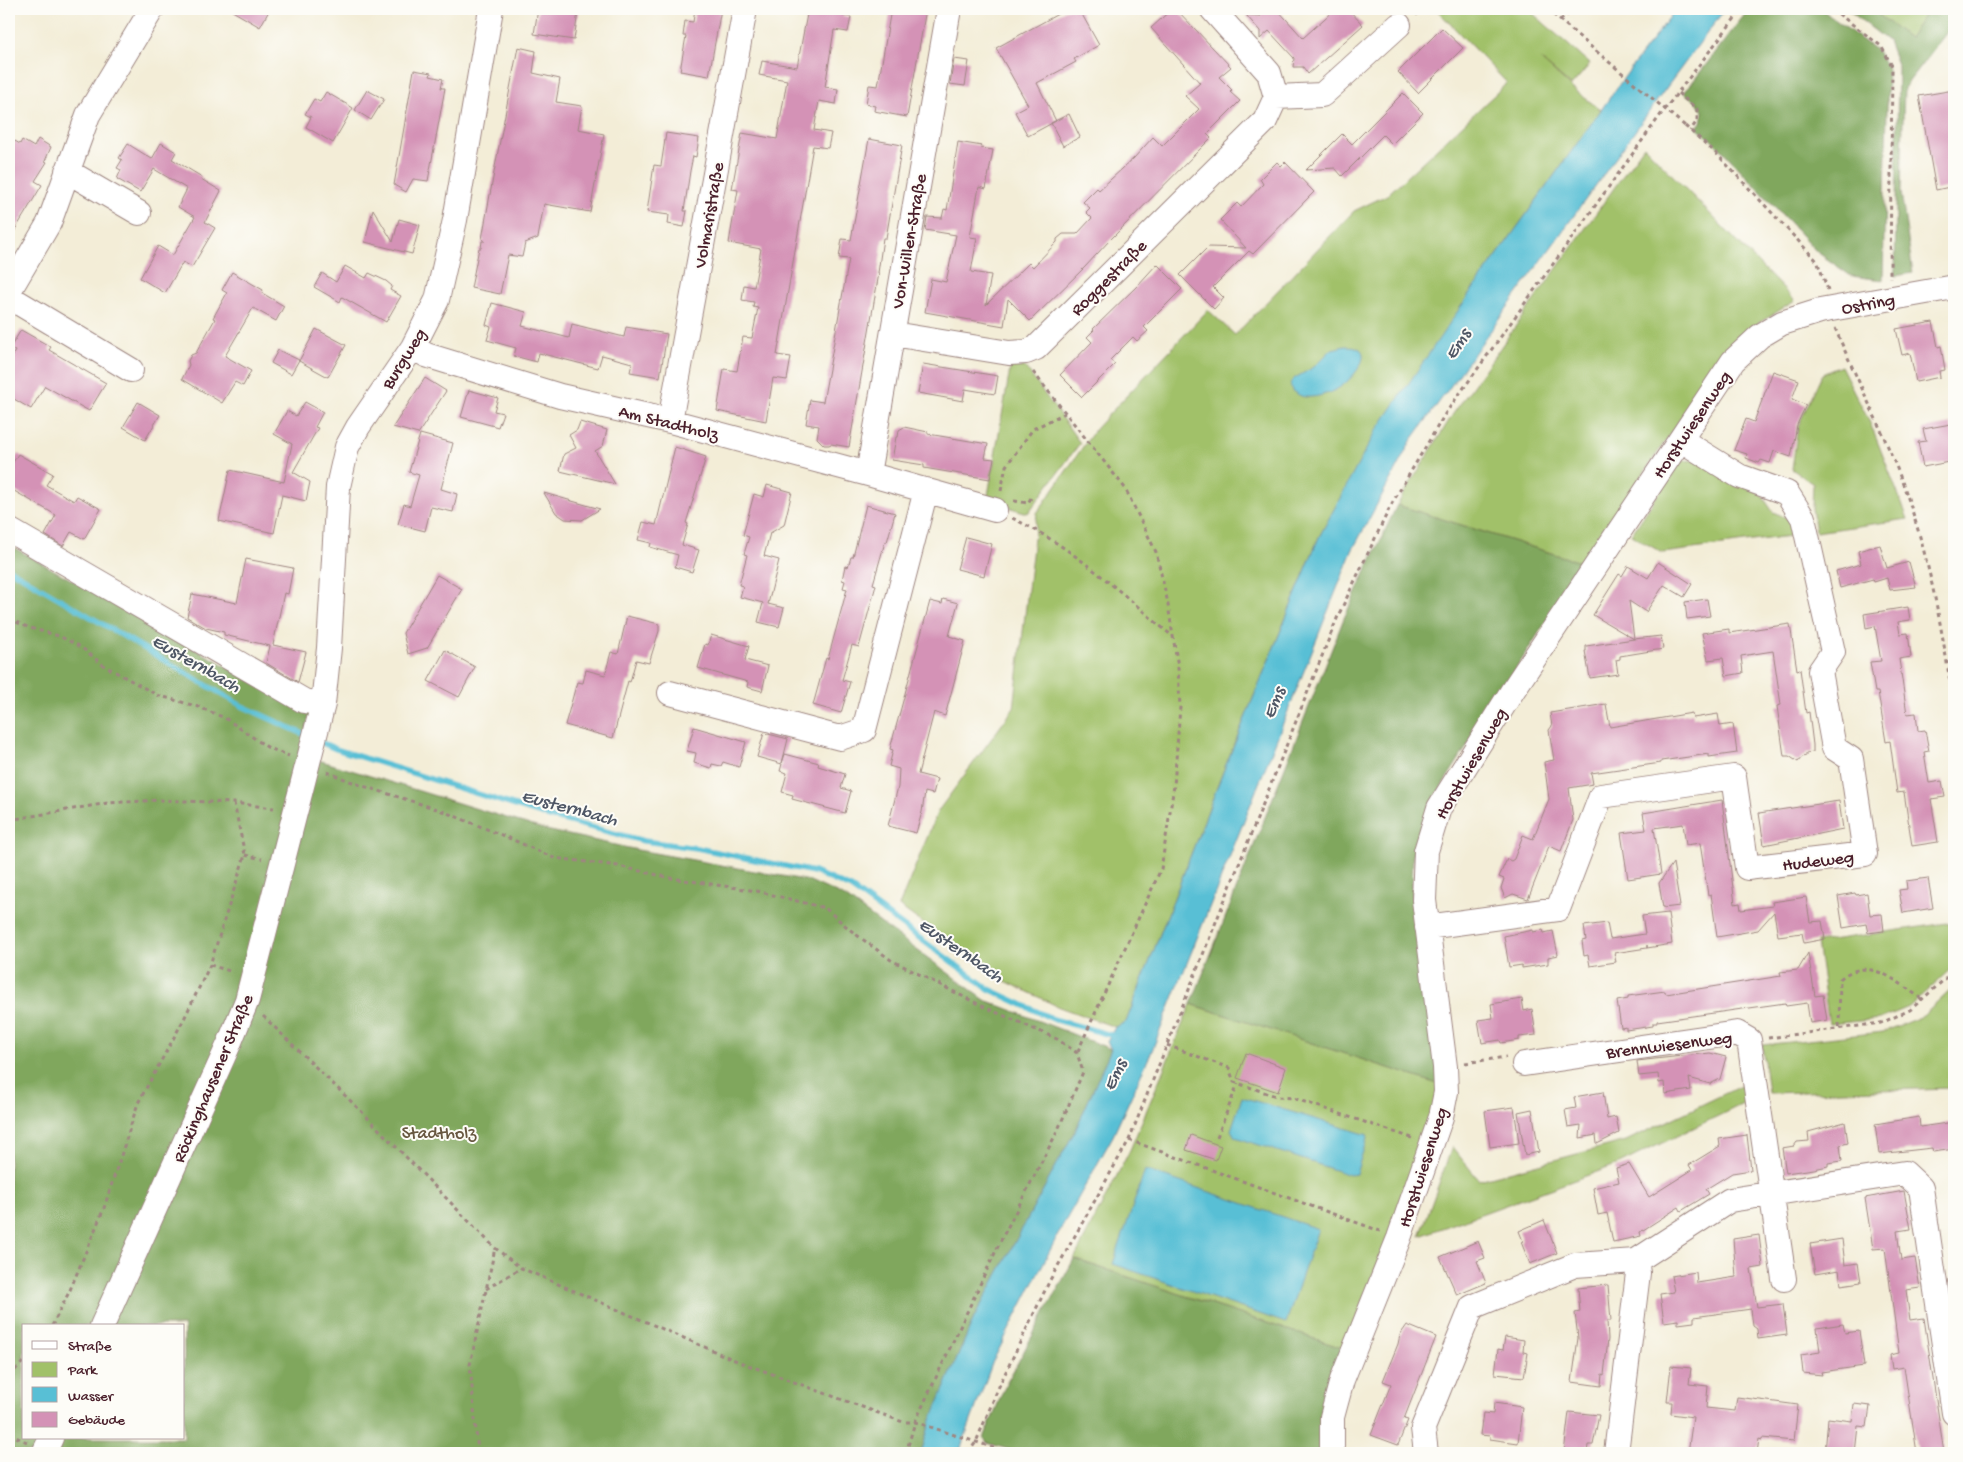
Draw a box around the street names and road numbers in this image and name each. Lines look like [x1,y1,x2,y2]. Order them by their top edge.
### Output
street label: Volmaristraße [691,160,730,271]
street label: Von-Willen-Straße [888,172,933,311]
street label: Roggestraße [1067,236,1153,321]
street label: Ostring [1840,290,1897,320]
street label: Burgweg [378,325,432,394]
street label: Horstwiesenweg [1649,368,1737,483]
street label: Am Stadtholz [616,402,722,447]
street label: Horstwiesenweg [1432,705,1513,824]
street label: Hudeweg [1781,848,1855,877]
street label: Röckinghausener Straße [169,991,259,1166]
street label: Brennwiesenweg [1604,1028,1734,1065]
street label: Horstwiesenweg [1395,1105,1454,1230]

